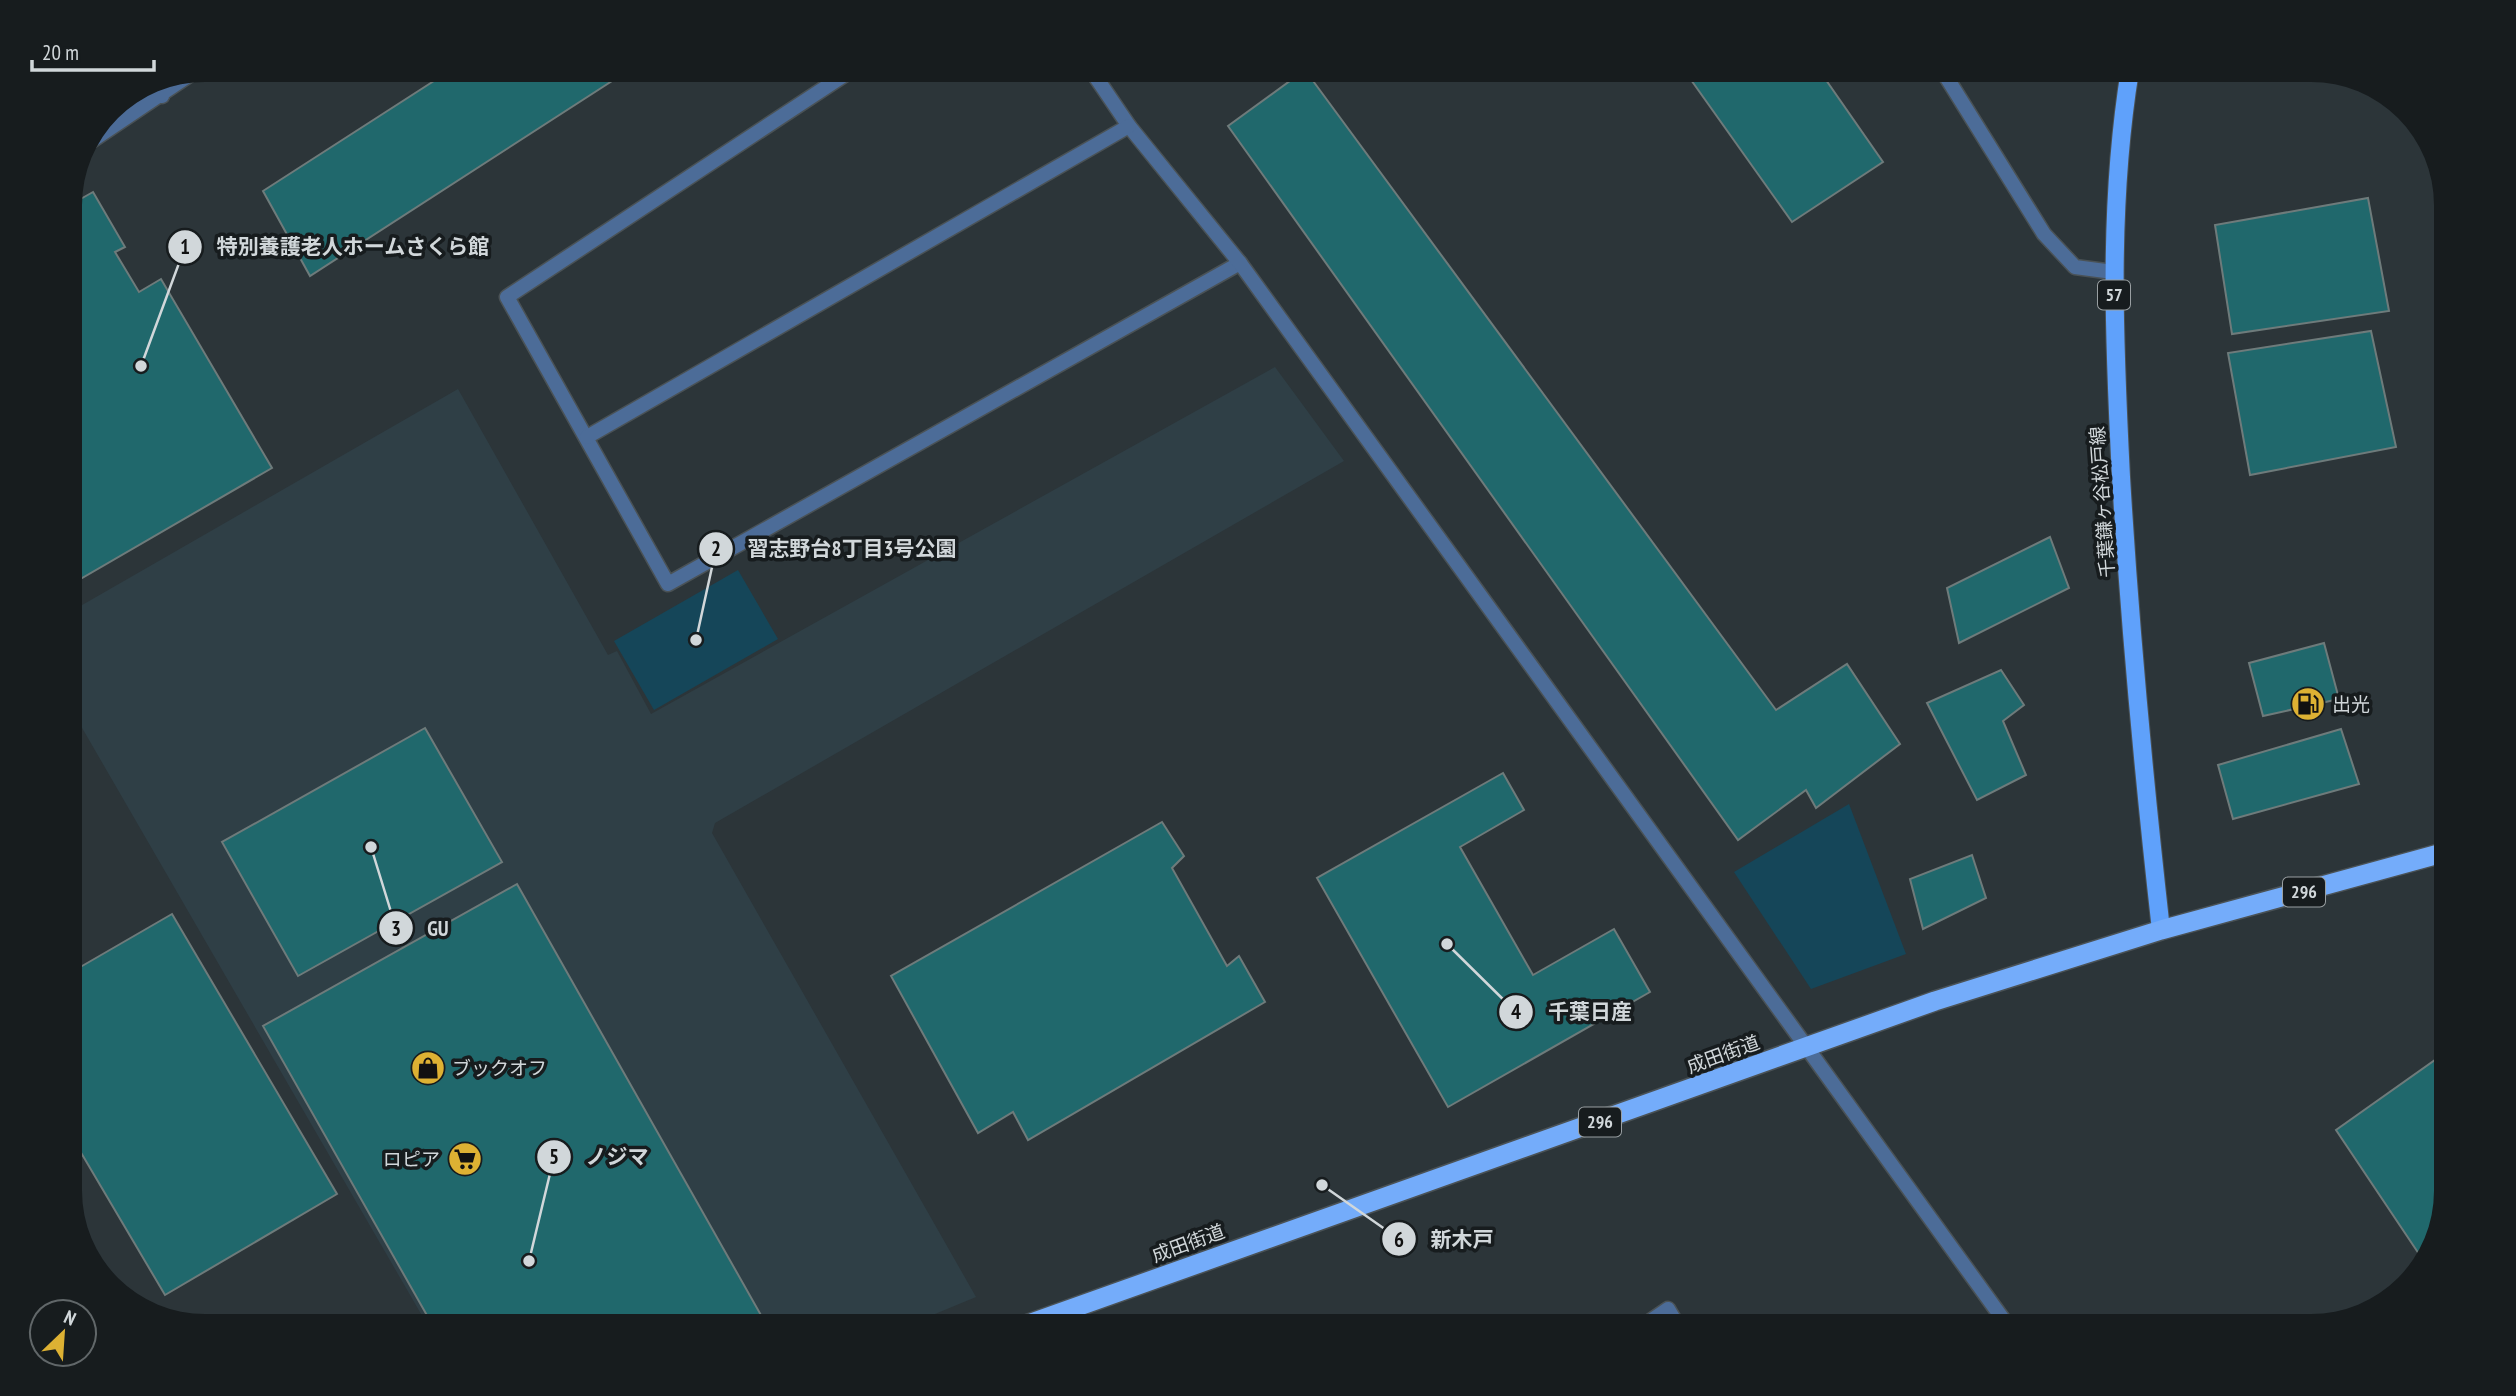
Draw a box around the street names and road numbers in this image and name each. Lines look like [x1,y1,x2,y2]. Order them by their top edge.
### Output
road number: 57 [2098,281,2130,310]
street label: 千葉鎌ヶ谷松戸線 [2085,425,2119,579]
road number: 296 [2283,878,2325,906]
street label: 成田街道 [1683,1030,1763,1078]
road number: 296 [1579,1107,1621,1136]
street label: 成田街道 [1148,1219,1228,1267]

